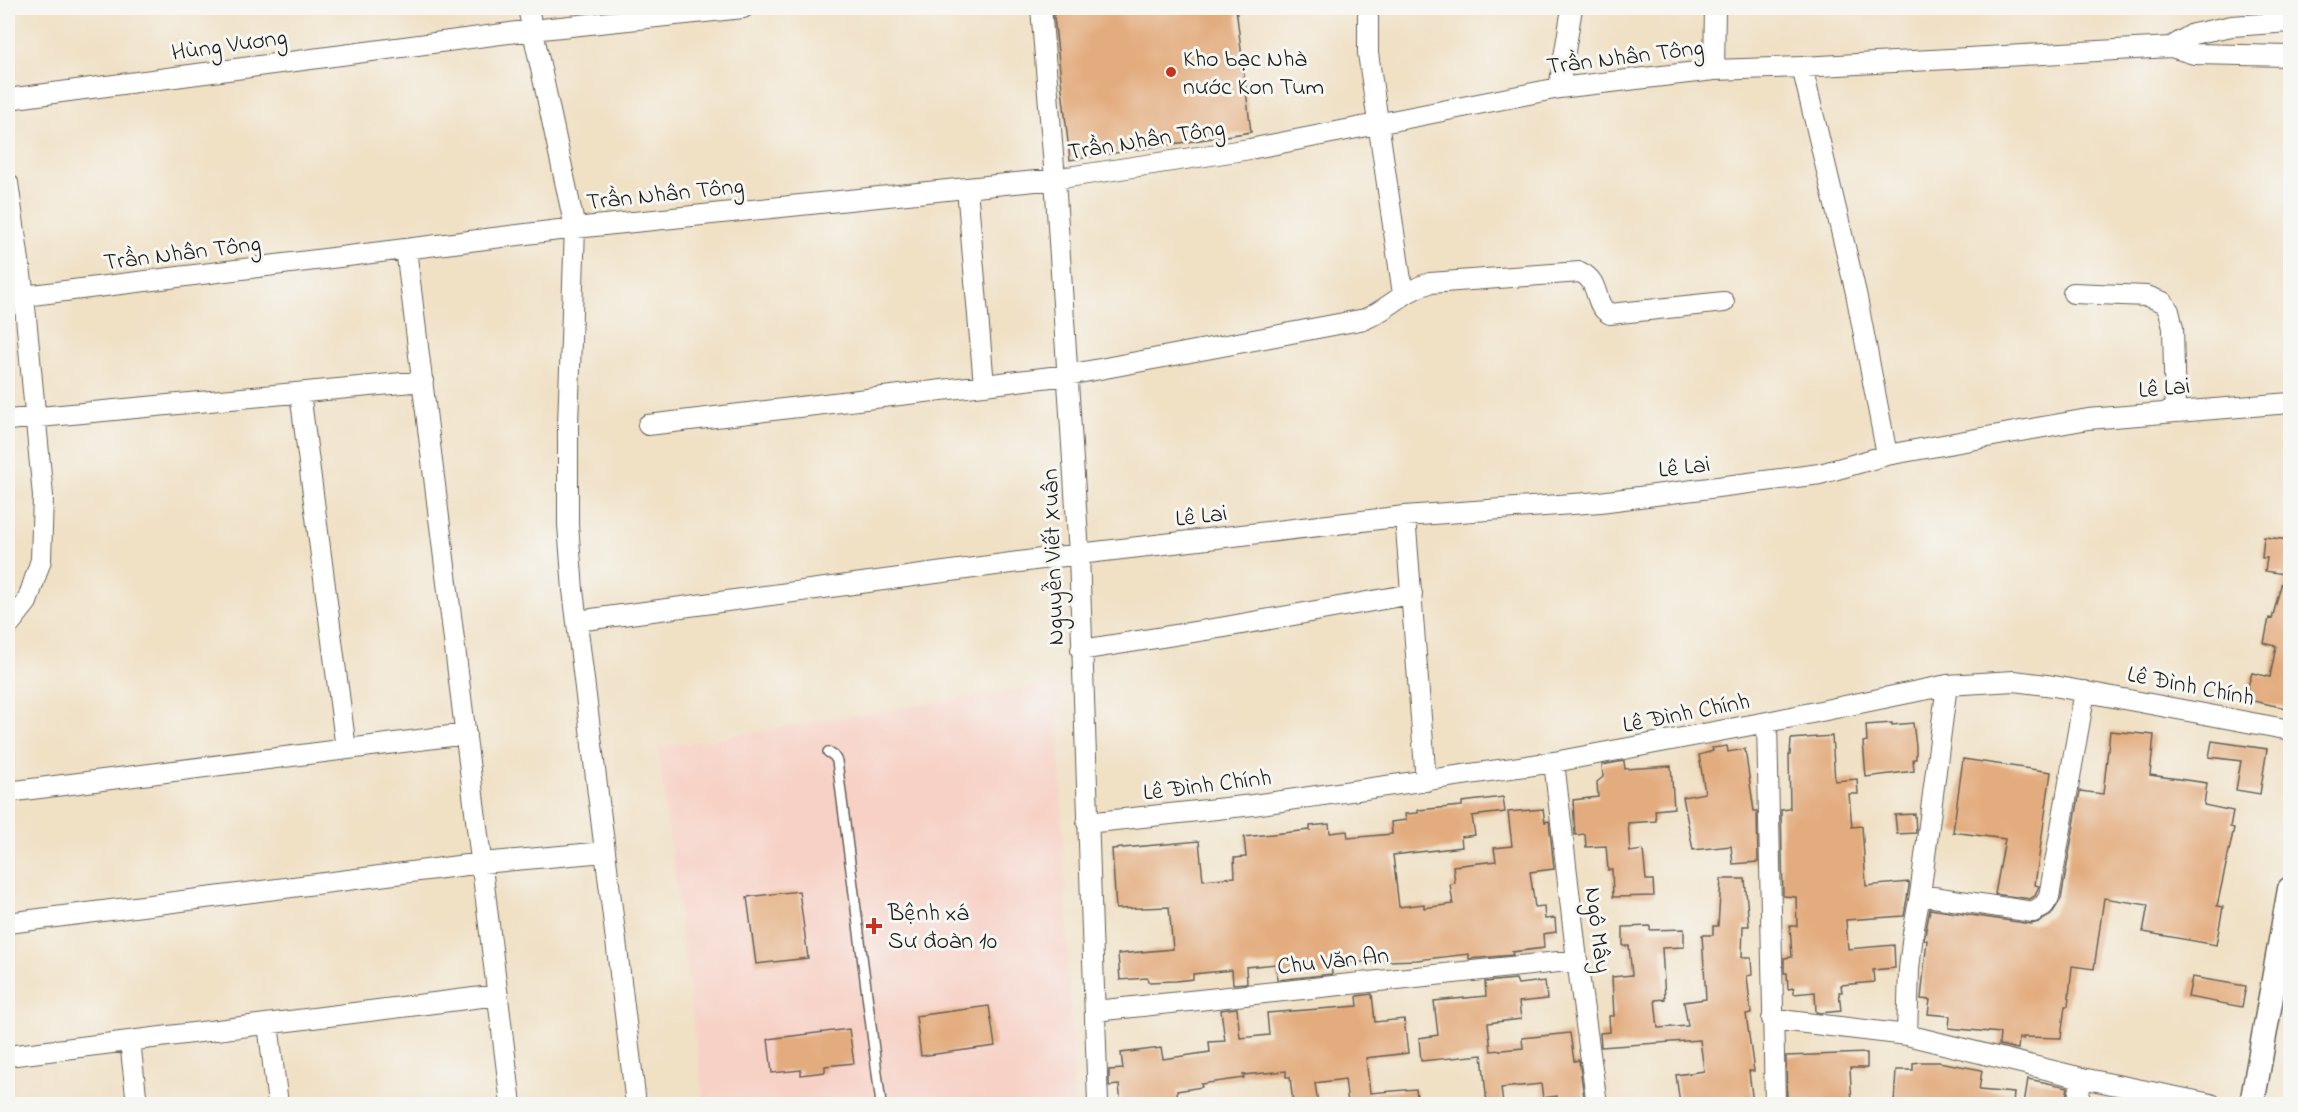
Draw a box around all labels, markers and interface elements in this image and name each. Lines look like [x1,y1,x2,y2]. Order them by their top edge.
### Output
street label: Hùng Vương [169,21,289,72]
street label: Trần Nhân Tông [1545,31,1706,85]
place label: Kho bạc Nhà nước Kon Tum [1183,43,1324,106]
marker: Kho bạc Nhà nước Kon Tum [1164,65,1178,79]
street label: Trần Nhân Tông [1065,112,1227,171]
street label: Trần Nhân Tông [585,170,746,221]
street label: Trần Nhân Tông [102,227,263,281]
street label: Lê Lai [2137,370,2192,409]
street label: Lê Lai [1656,448,1712,489]
street label: Nguyễn Viết Xuân [1034,468,1076,646]
street label: Lê Lai [1173,497,1229,538]
street label: Lê Đình Chính [2124,658,2257,717]
street label: Lê Đình Chính [1620,685,1753,744]
street label: Lê Đình Chính [1141,761,1273,812]
street label: Ngô Mây [1573,885,1619,975]
place label: Bệnh xá Sư đoàn 10 [887,897,997,960]
marker: Bệnh xá Sư đoàn 10 [865,917,883,935]
street label: Chu Văn An [1276,939,1391,986]

